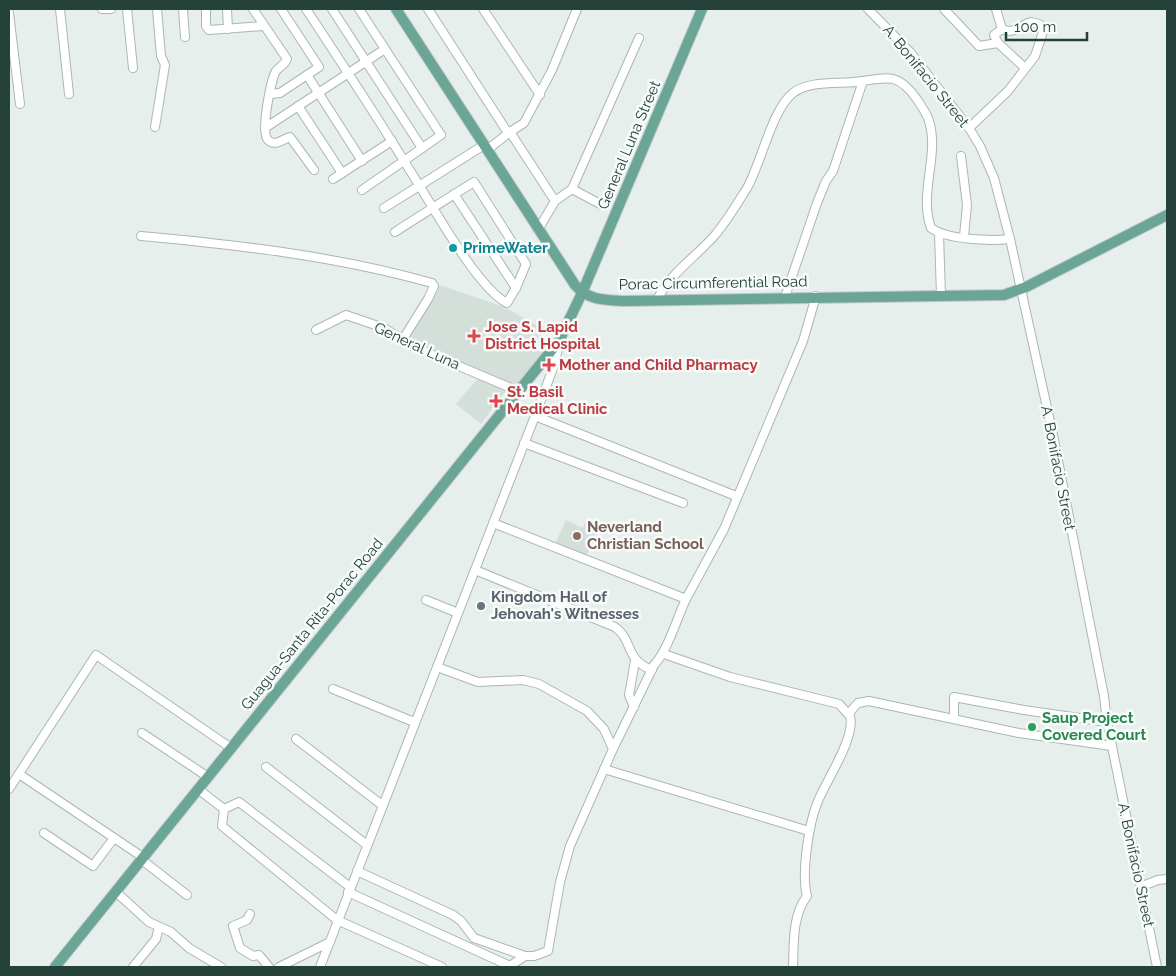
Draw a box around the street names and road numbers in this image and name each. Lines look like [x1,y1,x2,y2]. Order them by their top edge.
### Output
street label: A. Bonifacio Street [879,21,973,131]
street label: General Luna Street [594,78,664,212]
street label: Porac Circumferential Road [618,272,808,294]
street label: General Luna [371,318,463,374]
street label: A. Bonifacio Street [1037,404,1079,532]
street label: Guagua-Santa Rita-Porac Road [237,535,387,713]
street label: A. Bonifacio Street [1114,801,1158,929]

